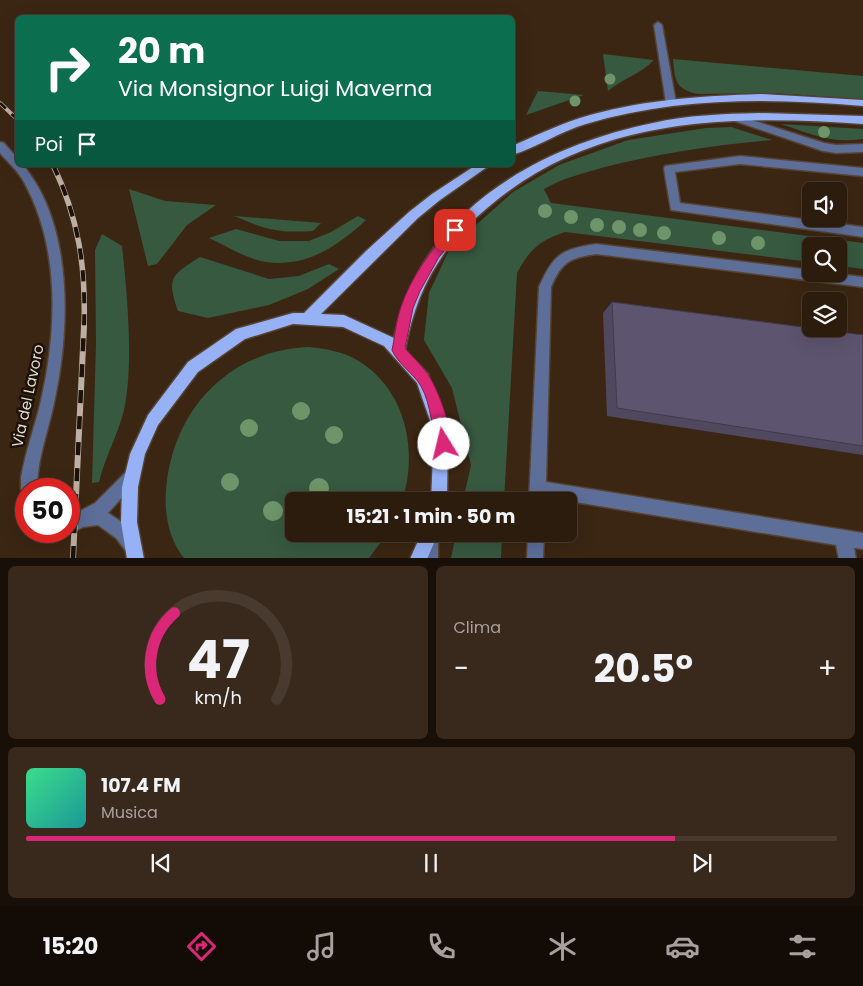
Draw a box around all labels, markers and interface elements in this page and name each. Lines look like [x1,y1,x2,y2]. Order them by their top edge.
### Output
text: 20 m [118,26,205,75]
icon: right [35,35,100,100]
text: Via Monsignor Luigi Maverna [118,73,432,104]
icon: arrive [73,130,101,158]
text: Poi [35,131,63,158]
map controls [802,182,847,337]
button: sound [802,182,847,227]
pin [434,209,476,251]
icon: arrive [441,216,469,244]
button: search [802,237,847,282]
button: layers [802,292,847,337]
street label: Via del Lavoro [6,342,49,449]
position arrow [417,417,469,469]
speed limit sign: 50 [15,478,80,543]
text: 15:21 · 1 min · 50 m [347,503,515,530]
text: Clima [454,616,501,639]
text: 47 [186,623,249,696]
text: 20.5° [594,642,693,695]
text: − [454,649,469,688]
text: + [818,649,837,688]
text: km/h [194,685,242,710]
text: 107.4 FM [101,772,181,799]
text: Musica [101,801,158,824]
icon: previous [147,849,175,877]
icon: pause [417,849,445,877]
icon: next [688,849,716,877]
icon: directions [184,929,219,964]
icon: music [304,929,339,964]
icon: phone [424,929,459,964]
icon: climate [545,929,580,964]
icon: car [665,929,700,964]
icon: filters [785,929,820,964]
text: 15:20 [43,931,98,962]

